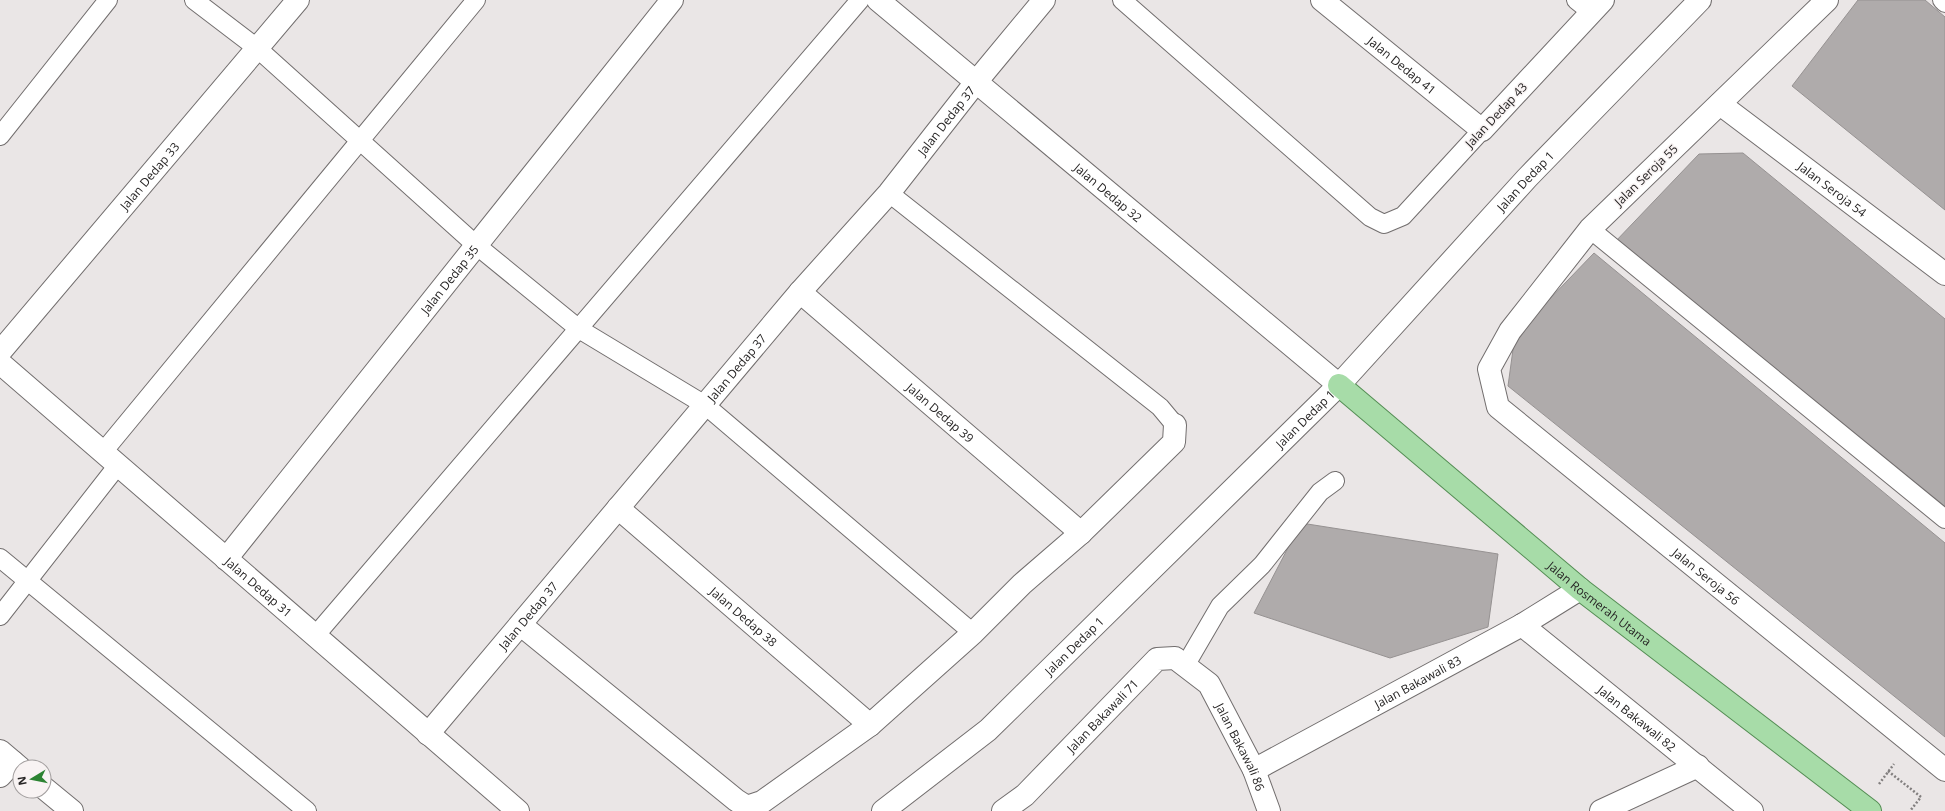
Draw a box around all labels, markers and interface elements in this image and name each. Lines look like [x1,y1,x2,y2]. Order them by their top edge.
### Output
street label: Jalan Dedap 41 [1363,31,1440,98]
street label: Jalan Dedap 43 [1461,78,1531,152]
street label: Jalan Dedap 37 [913,82,978,159]
street label: Jalan Dedap 33 [115,138,183,214]
street label: Jalan Seroja 55 [1610,140,1682,210]
street label: Jalan Dedap 1 [1492,147,1558,215]
street label: Jalan Seroja 54 [1794,157,1870,221]
street label: Jalan Dedap 32 [1070,158,1146,226]
street label: Jalan Dedap 35 [416,241,482,318]
street label: Jalan Dedap 37 [702,330,770,406]
street label: Jalan Dedap 39 [902,378,978,446]
street label: Jalan Dedap 1 [1271,385,1338,452]
street label: Jalan Seroja 56 [1668,543,1744,609]
street label: Jalan Dedap 31 [221,552,296,621]
street label: Jalan Rosmerah Utama [1543,556,1655,649]
street label: Jalan Dedap 37 [494,578,561,654]
street label: Jalan Dedap 38 [706,582,781,650]
street label: Jalan Dedap 1 [1040,613,1107,679]
street label: Jalan Bakawali 83 [1370,651,1464,712]
street label: Jalan Bakawali 71 [1062,675,1142,757]
street label: Jalan Bakawali 82 [1593,681,1680,755]
street label: Jalan Bakawali 86 [1211,699,1269,793]
north arrow [12,759,52,799]
text: N [13,775,30,787]

